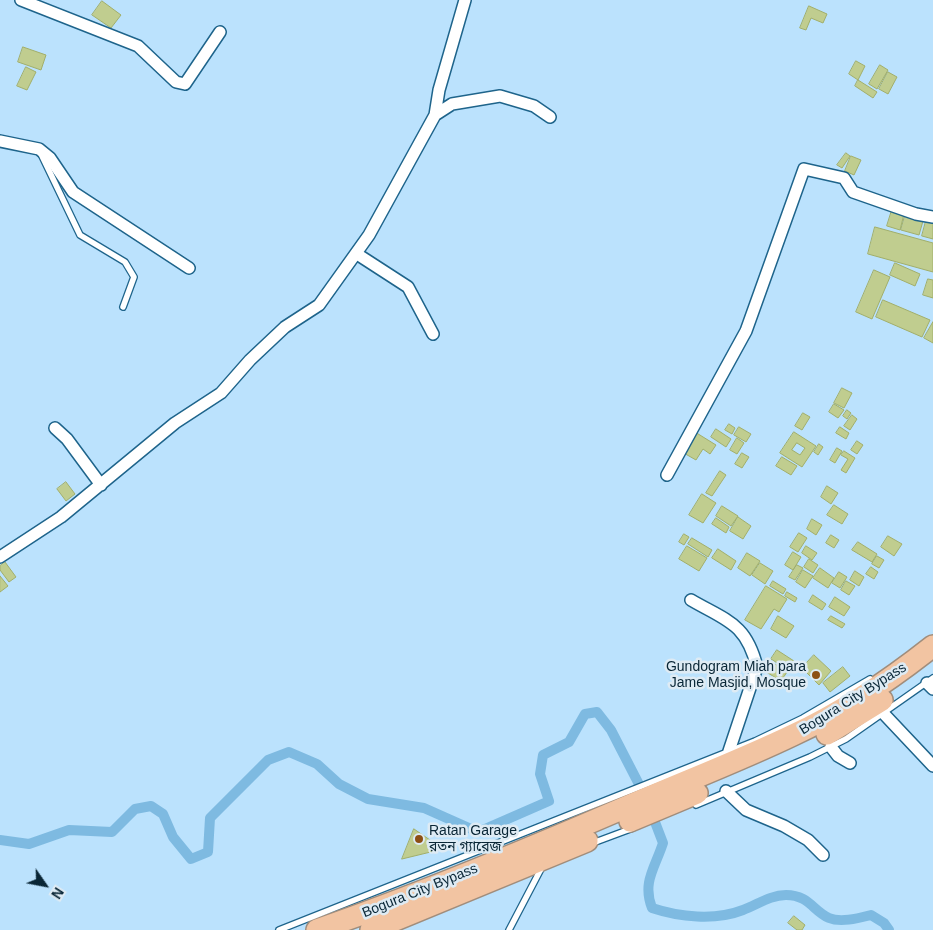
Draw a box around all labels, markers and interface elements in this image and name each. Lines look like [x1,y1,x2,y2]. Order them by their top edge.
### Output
place label: Gundogram Miah para Jame Masjid, Mosque [666,659,806,692]
street label: Bogura City Bypass [796,659,910,739]
marker: Gundogram Miah para Jame Masjid, Mosque [810,669,822,681]
place label: Ratan Garage রতন গ্যারেজ [429,823,517,856]
marker: Ratan Garage রতন গ্যারেজ [413,833,425,845]
north arrow [20,860,70,910]
street label: Bogura City Bypass [360,860,480,922]
text: N [48,885,67,902]

